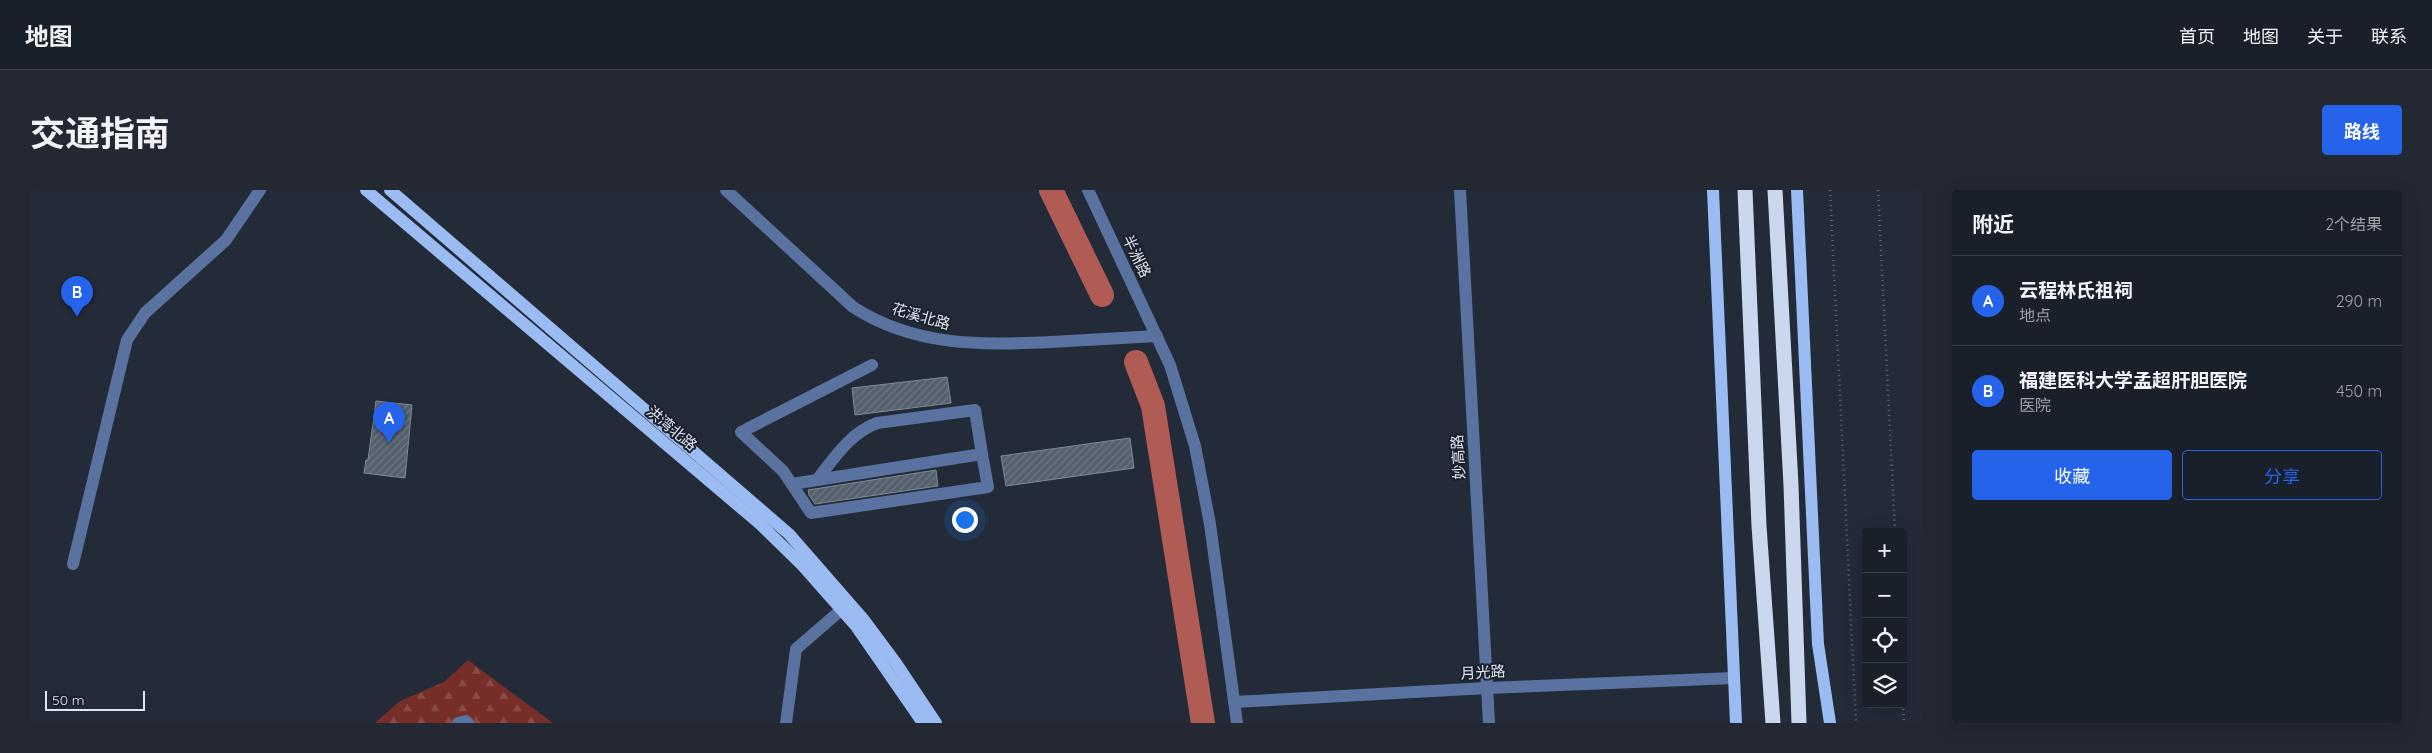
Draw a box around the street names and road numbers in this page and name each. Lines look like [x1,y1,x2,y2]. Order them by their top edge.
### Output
street label: 半洲路 [1119,232,1155,280]
street label: 花溪北路 [890,299,952,333]
street label: 洪湾北路 [643,401,701,455]
street label: 妙高路 [1447,434,1469,480]
street label: 月光路 [1460,661,1506,683]

